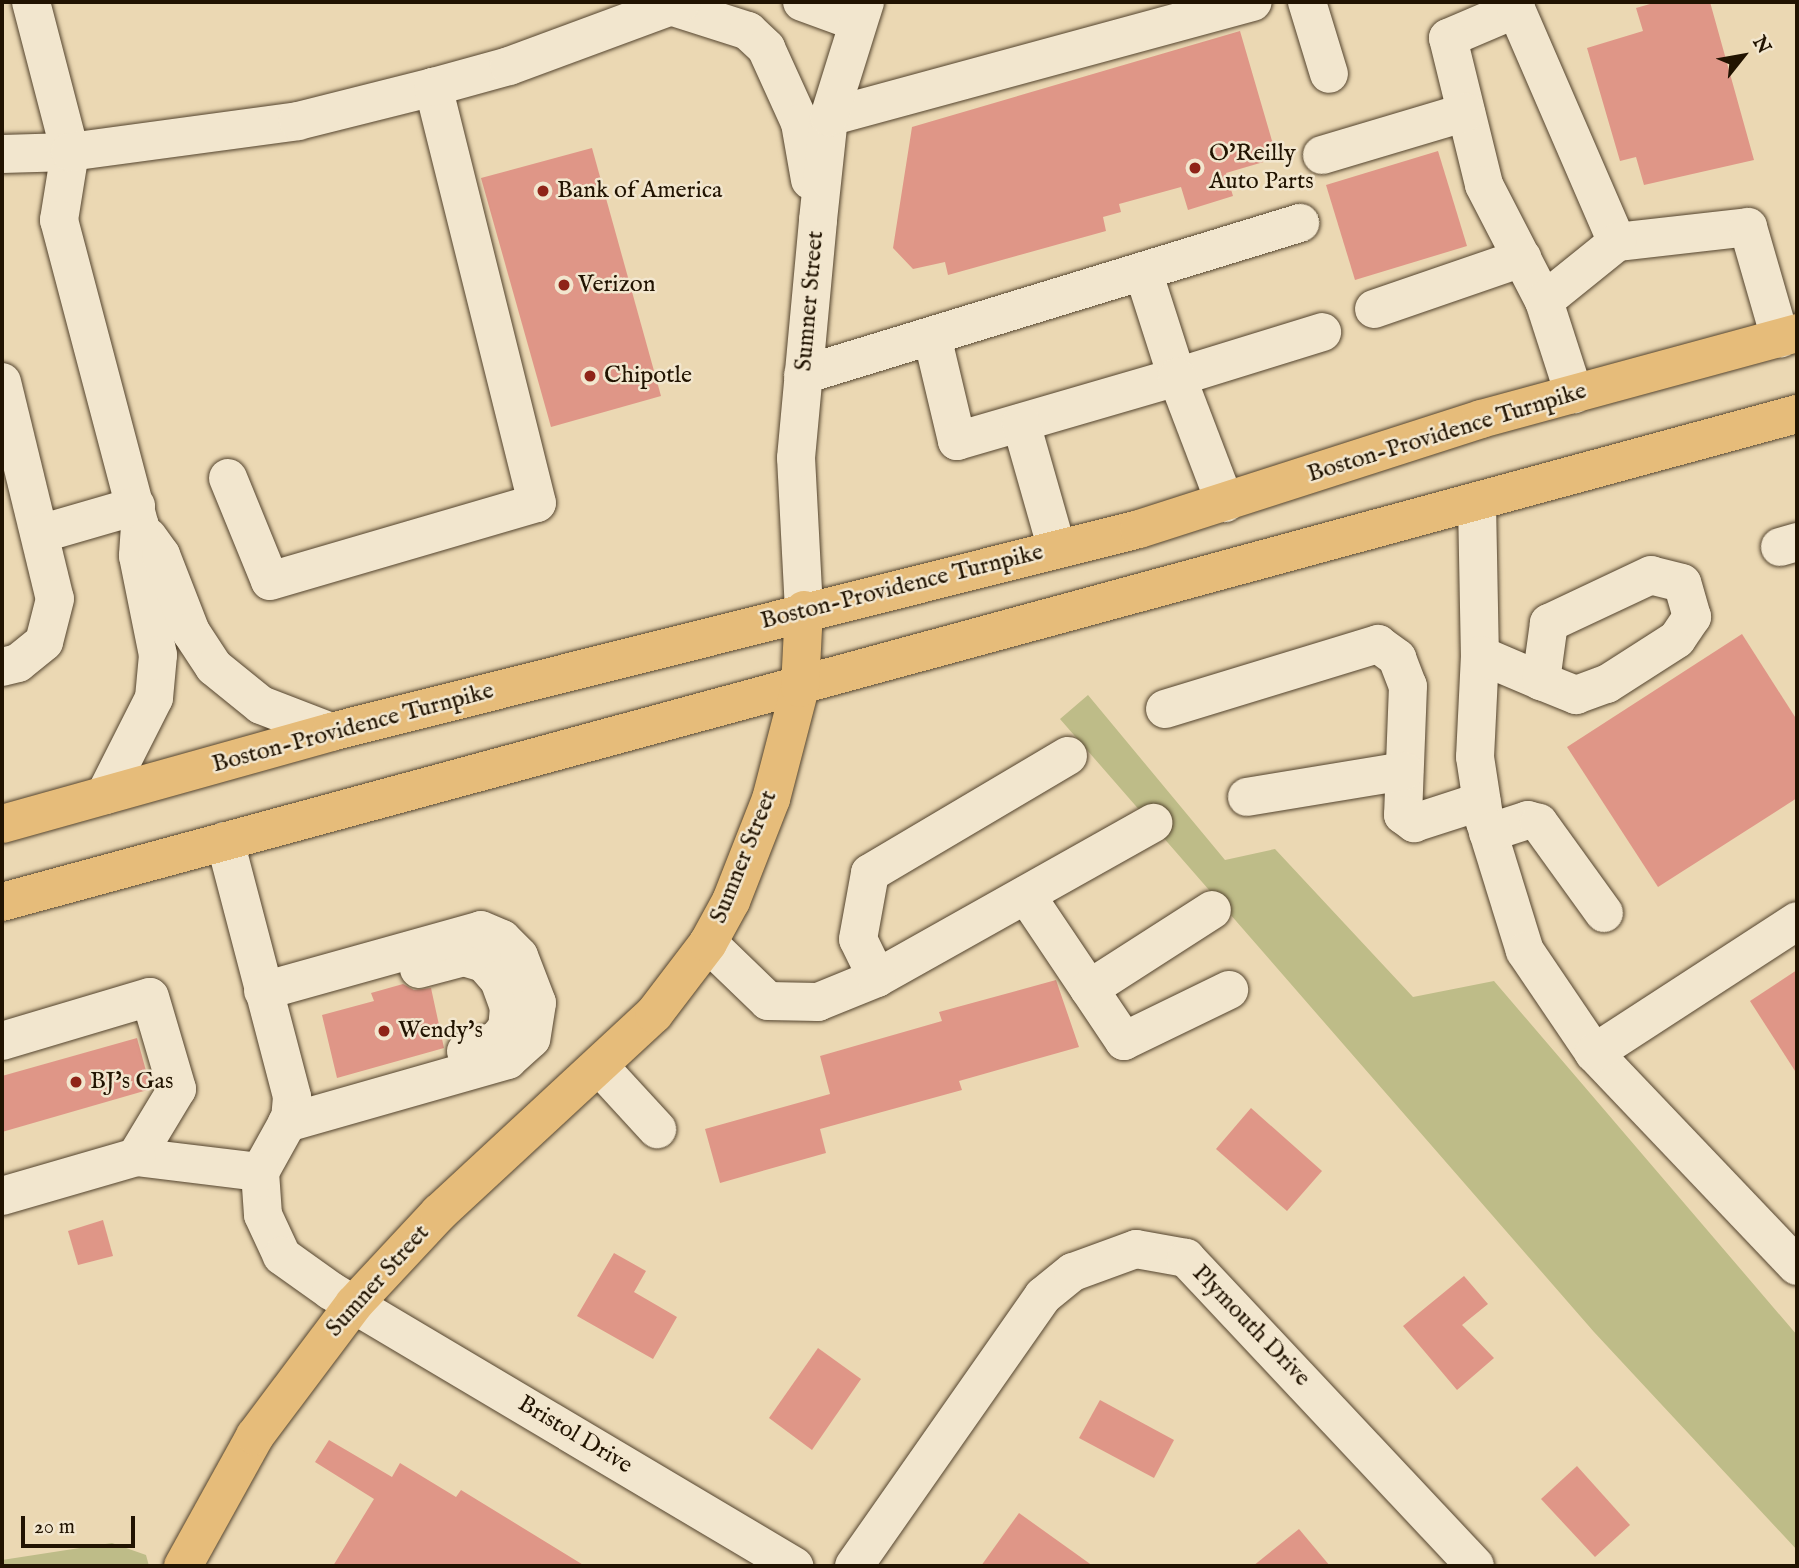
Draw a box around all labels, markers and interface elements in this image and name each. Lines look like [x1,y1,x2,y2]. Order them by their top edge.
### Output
north arrow [1708,21,1778,91]
text: N [1746,32,1776,58]
place label: O'Reilly Auto Parts [1209,140,1314,196]
marker: O'Reilly Auto Parts [1187,160,1203,176]
place label: Bank of America [557,177,722,205]
marker: Bank of America [535,183,551,199]
street label: Sumner Street [790,230,830,372]
place label: Verizon [578,271,655,299]
marker: Verizon [556,277,572,293]
place label: Chipotle [604,362,692,390]
marker: Chipotle [582,368,598,384]
street label: Boston-Providence Turnpike [1304,377,1590,489]
street label: Boston-Providence Turnpike [758,538,1046,636]
street label: Boston-Providence Turnpike [209,677,497,779]
street label: Sumner Street [704,786,784,928]
place label: Wendy's [398,1017,483,1045]
marker: Wendy's [376,1023,392,1039]
place label: BJ's Gas [90,1068,173,1096]
marker: BJ's Gas [68,1074,84,1090]
street label: Sumner Street [320,1219,436,1343]
street label: Plymouth Drive [1186,1259,1316,1393]
street label: Bristol Drive [513,1390,637,1480]
scale bar [24,1502,138,1546]
text: 20 m [34,1514,75,1541]

